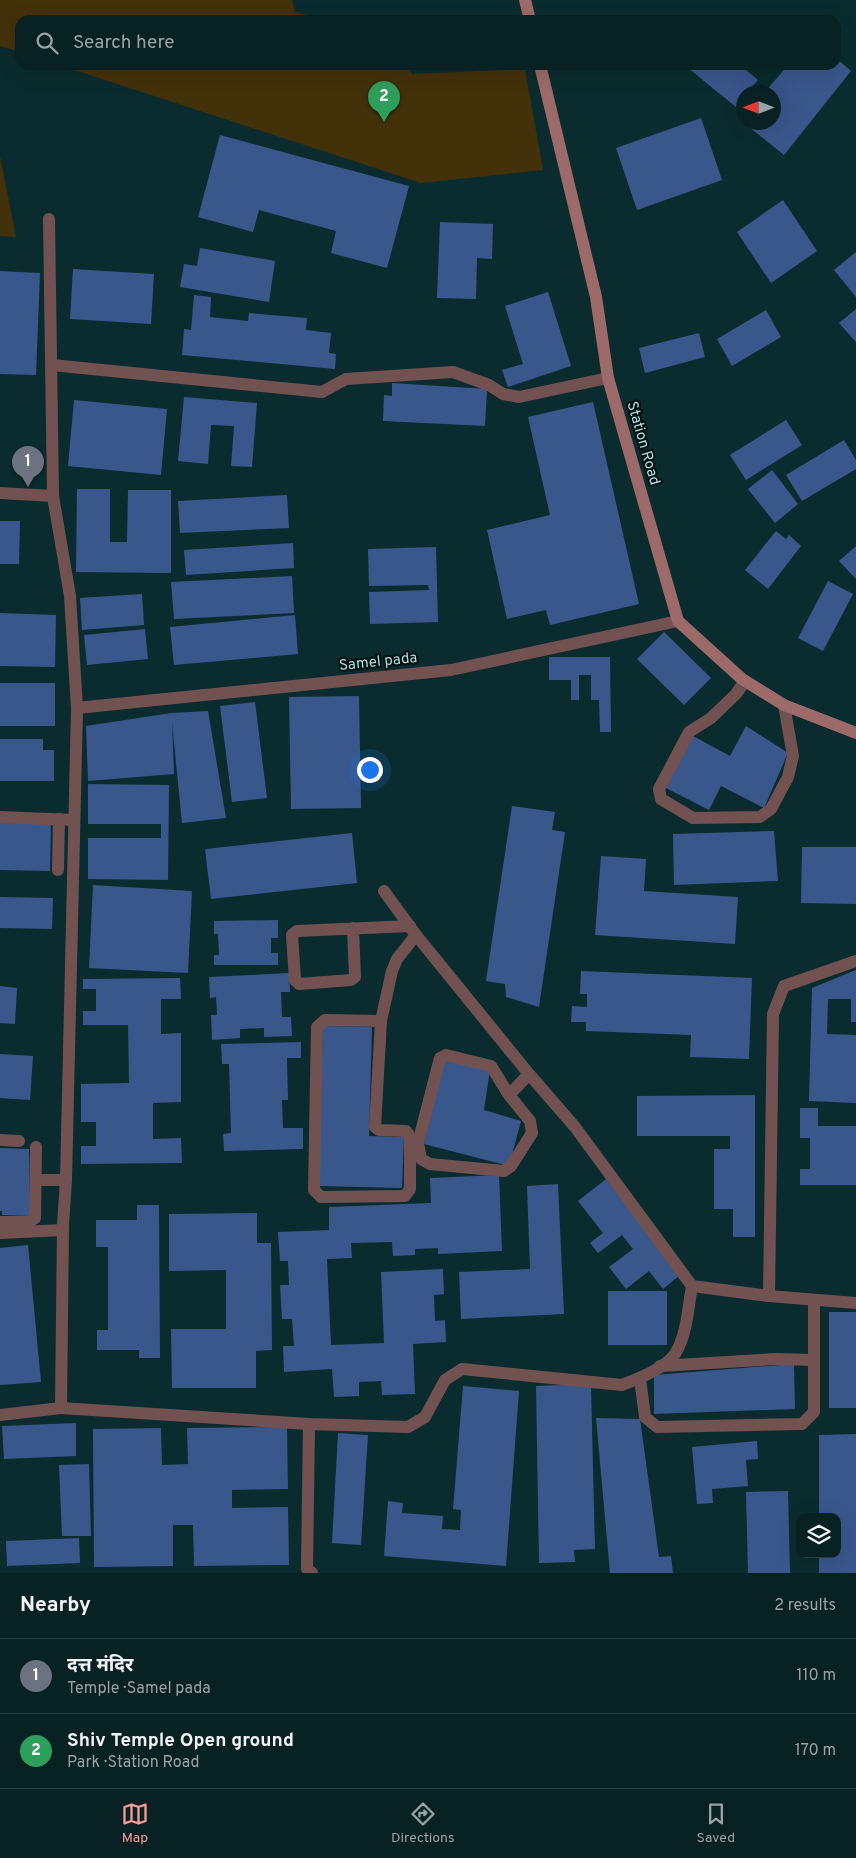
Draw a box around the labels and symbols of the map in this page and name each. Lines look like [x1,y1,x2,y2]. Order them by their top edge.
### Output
pin: 2 [368,81,400,122]
north arrow [736,85,781,130]
street label: Station Road [622,399,664,487]
pin: 1 [12,446,44,487]
street label: Samel pada [338,649,418,676]
your location [357,757,383,783]

